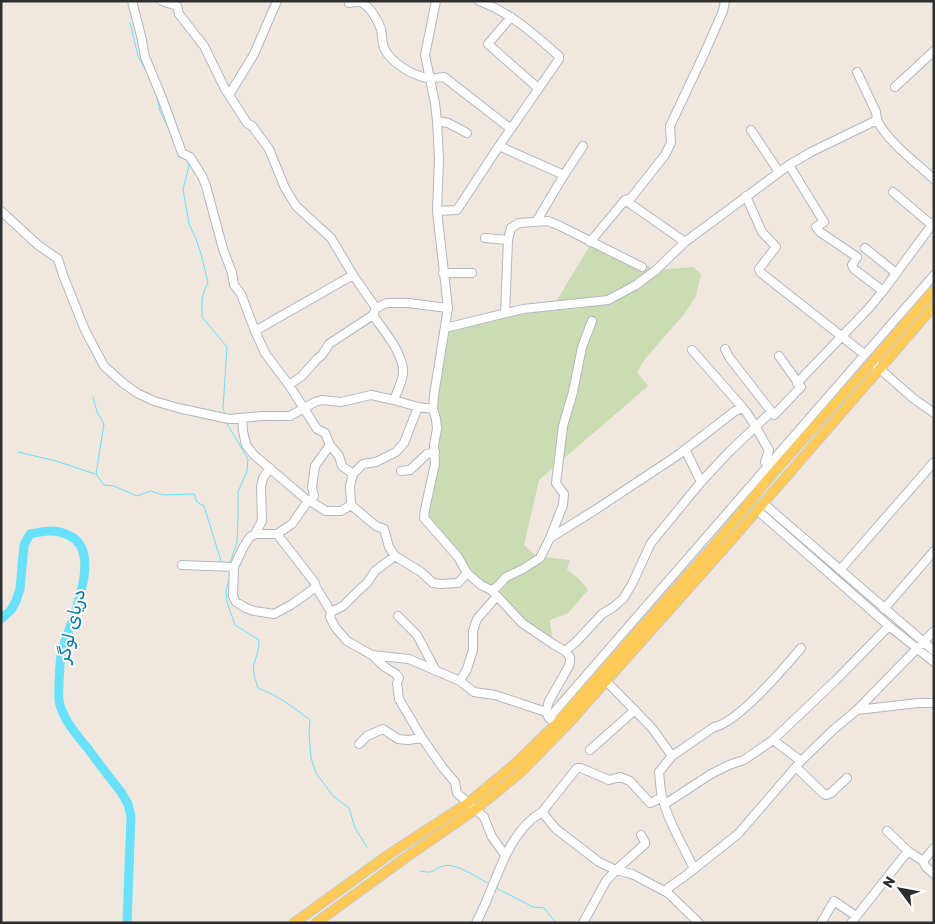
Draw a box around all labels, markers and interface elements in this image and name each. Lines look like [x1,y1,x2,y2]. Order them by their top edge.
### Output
water label: دریای لوگر [52,587,90,666]
north arrow [875,864,925,914]
text: N [880,874,899,891]

